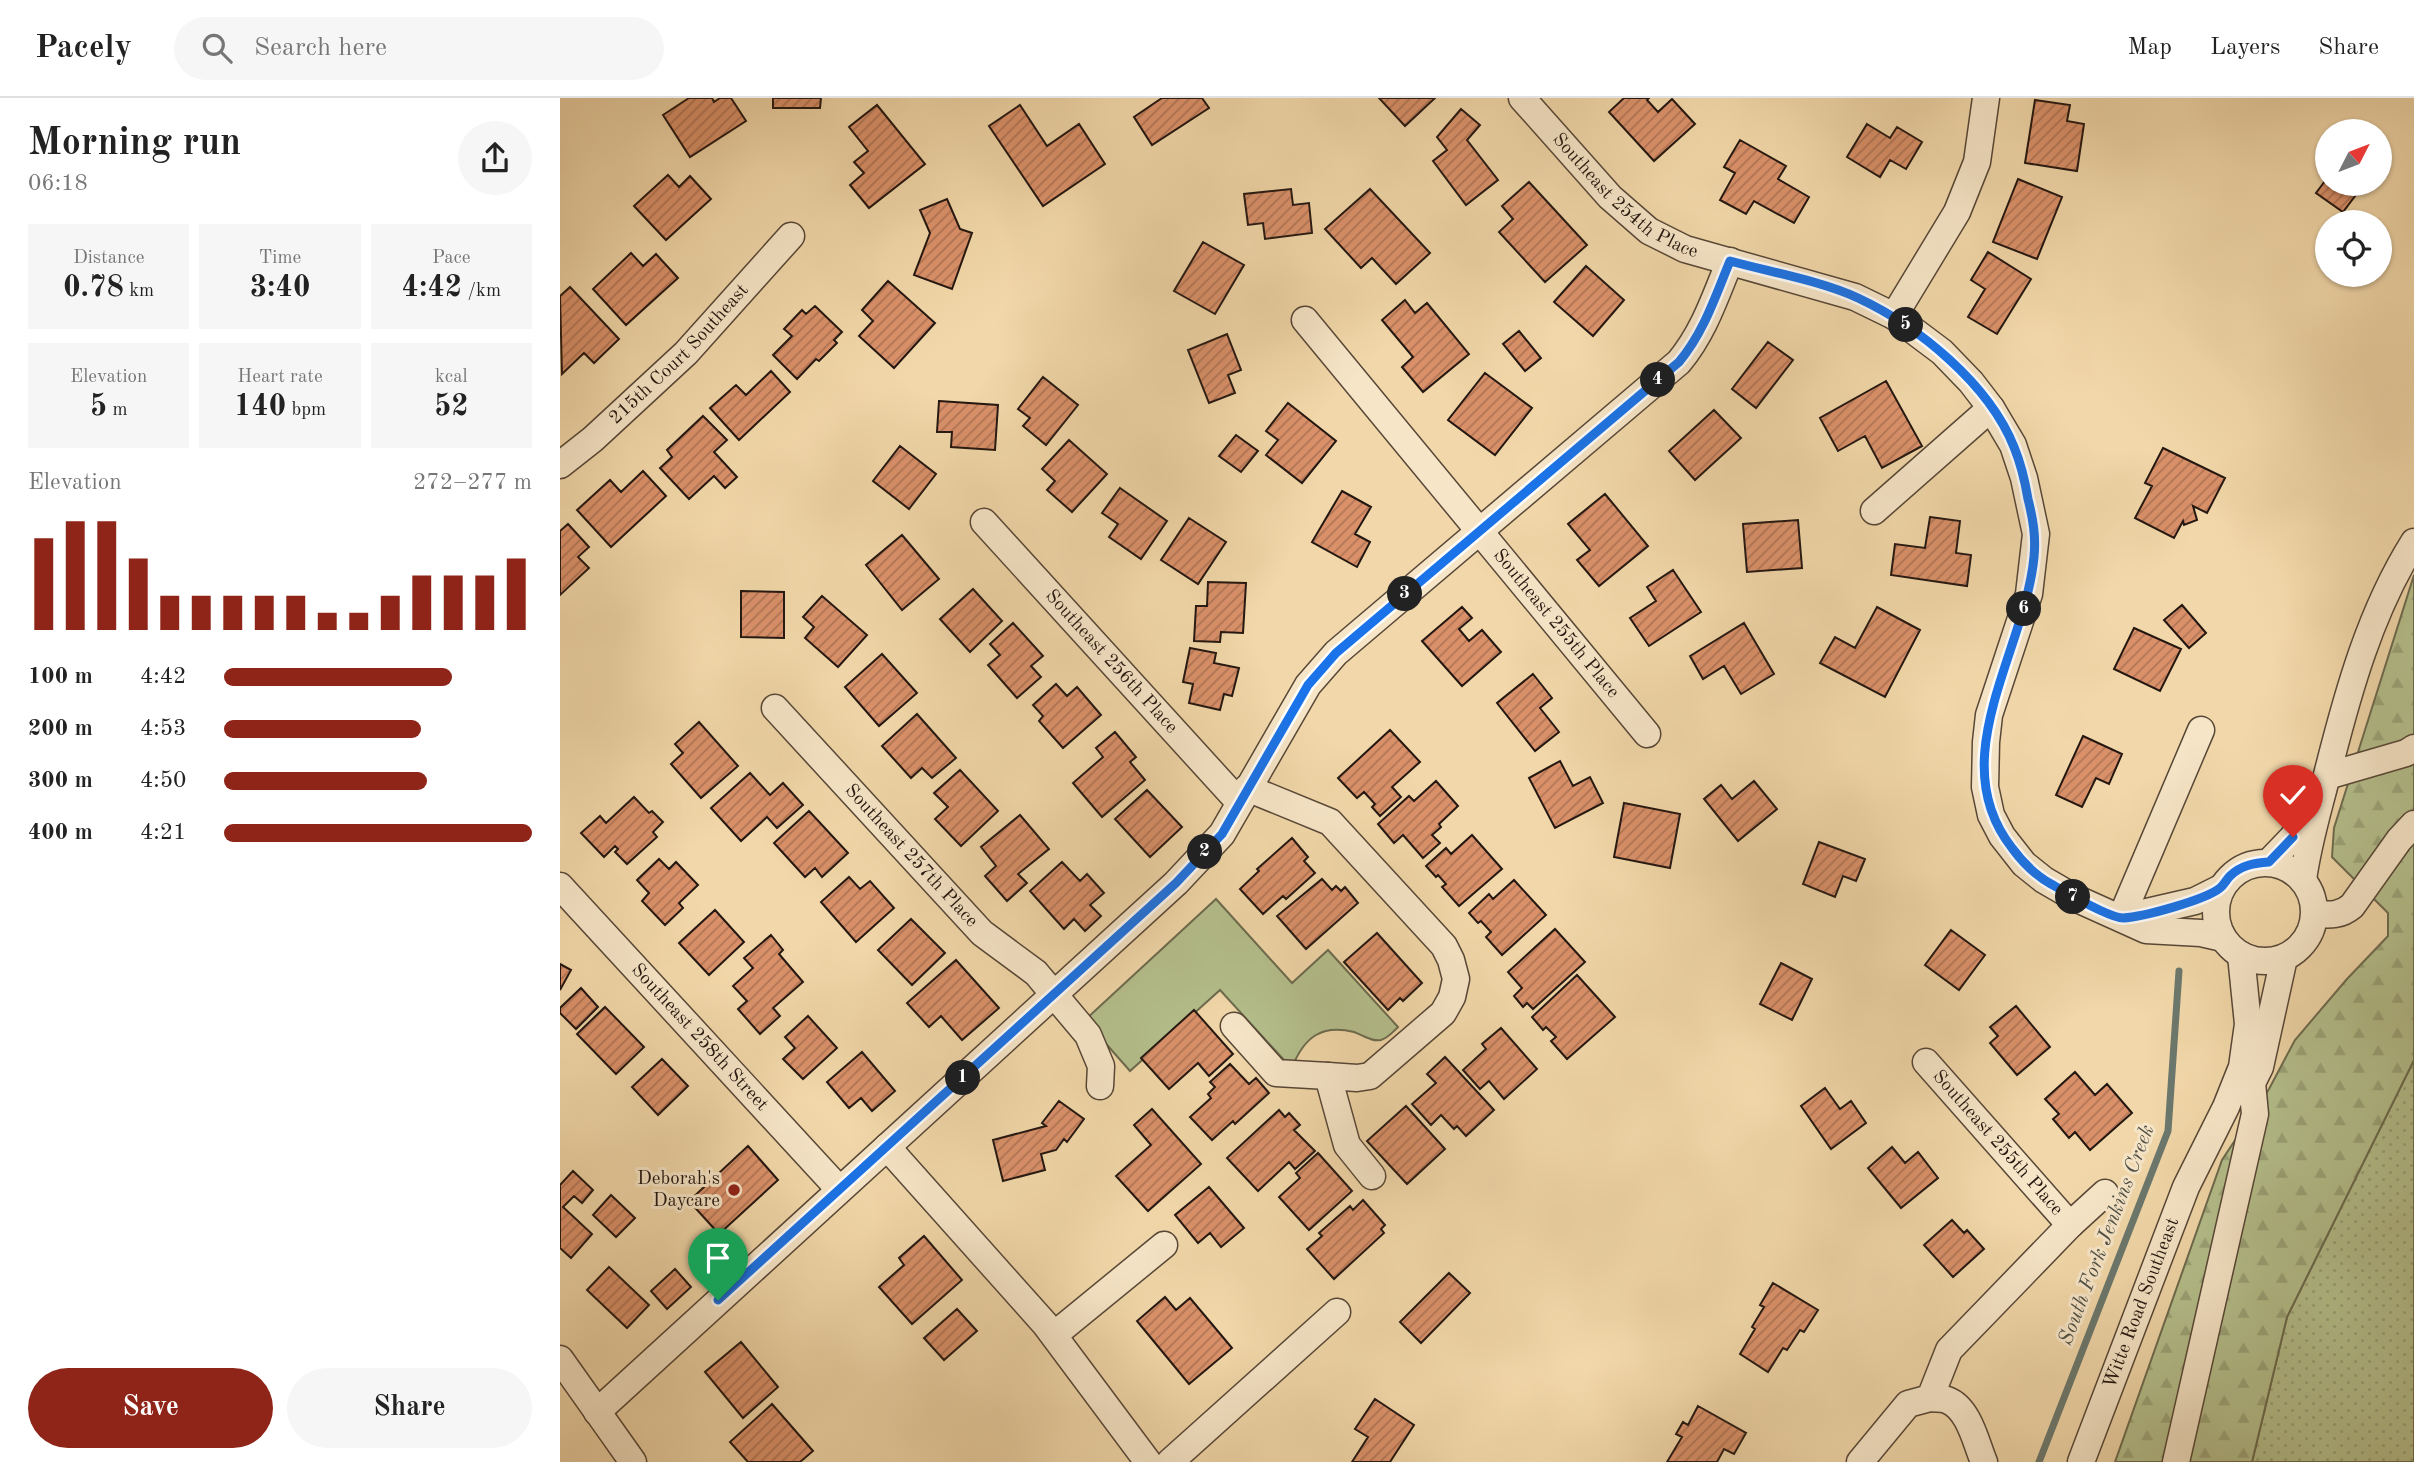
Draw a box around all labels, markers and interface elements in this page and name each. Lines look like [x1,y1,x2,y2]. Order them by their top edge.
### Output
search box [174,17,664,80]
icon: search [198,29,236,67]
text: Pacely [35,32,132,65]
text: Search here [254,35,387,61]
text: Map [2128,36,2172,60]
text: Layers [2210,36,2280,60]
text: Share [2318,36,2379,60]
north arrow [2315,119,2392,196]
map controls [2315,119,2392,287]
button: share [458,121,532,195]
text: Morning run [28,125,241,163]
street label: Southeast 254th Place [1549,130,1700,262]
text: 06:18 [28,172,88,195]
button: locate [2315,210,2392,287]
text: Distance [73,249,144,268]
text: Time [259,249,301,268]
text: Pace [432,249,471,268]
text: 0.78 [63,273,124,303]
text: 3:40 [250,273,310,303]
text: 4:42 [402,273,462,303]
street label: 215th Court Southeast [606,281,752,428]
text: km [124,282,154,301]
text: /km [462,282,501,301]
pin: 5 [1888,308,1924,342]
text: 5 [1900,315,1911,334]
pin: 4 [1640,362,1676,398]
text: Elevation [70,368,147,387]
text: Heart rate [237,368,323,387]
text: kcal [435,368,468,387]
text: 4 [1652,370,1663,389]
text: 5 [90,392,107,422]
text: 140 [234,392,286,422]
text: 52 [434,392,469,422]
text: m [107,401,128,420]
text: bpm [286,401,326,420]
text: Elevation [28,471,122,494]
text: 272–277 m [413,471,532,494]
street label: Southeast 255th Place [1489,546,1623,702]
pin: 3 [1388,576,1422,612]
text: 3 [1399,584,1410,603]
street label: Southeast 256th Place [1041,586,1181,737]
pin: 6 [2006,592,2042,626]
text: 6 [2018,599,2029,618]
text: 100 m [28,665,93,688]
text: 4:42 [140,665,186,688]
text: 200 m [28,717,93,740]
text: 4:53 [140,717,186,740]
pin [2263,765,2323,837]
text: 300 m [28,769,93,792]
text: 4:50 [140,769,186,792]
icon: check [2274,776,2312,814]
street label: Southeast 257th Place [841,781,981,931]
text: 400 m [28,821,93,844]
text: 4:21 [140,821,186,844]
pin: 2 [1188,834,1222,870]
text: 2 [1199,842,1210,861]
pin: 7 [2056,880,2090,914]
text: 7 [2067,887,2078,906]
street label: Southeast 258th Street [627,960,772,1115]
pin: 1 [946,1060,980,1096]
street label: Southeast 255th Place [1929,1067,2066,1219]
text: 1 [957,1068,968,1087]
water label: South Fork Jenkins Creek [2055,1122,2159,1348]
place label: Deborah's Daycare [637,1170,720,1211]
marker: Deborah's Daycare [726,1182,742,1198]
street label: Witte Road Southeast [2100,1215,2183,1391]
pin [688,1228,748,1300]
icon: arrive [699,1239,737,1277]
button: Save [28,1368,273,1448]
button: Share [287,1368,532,1448]

